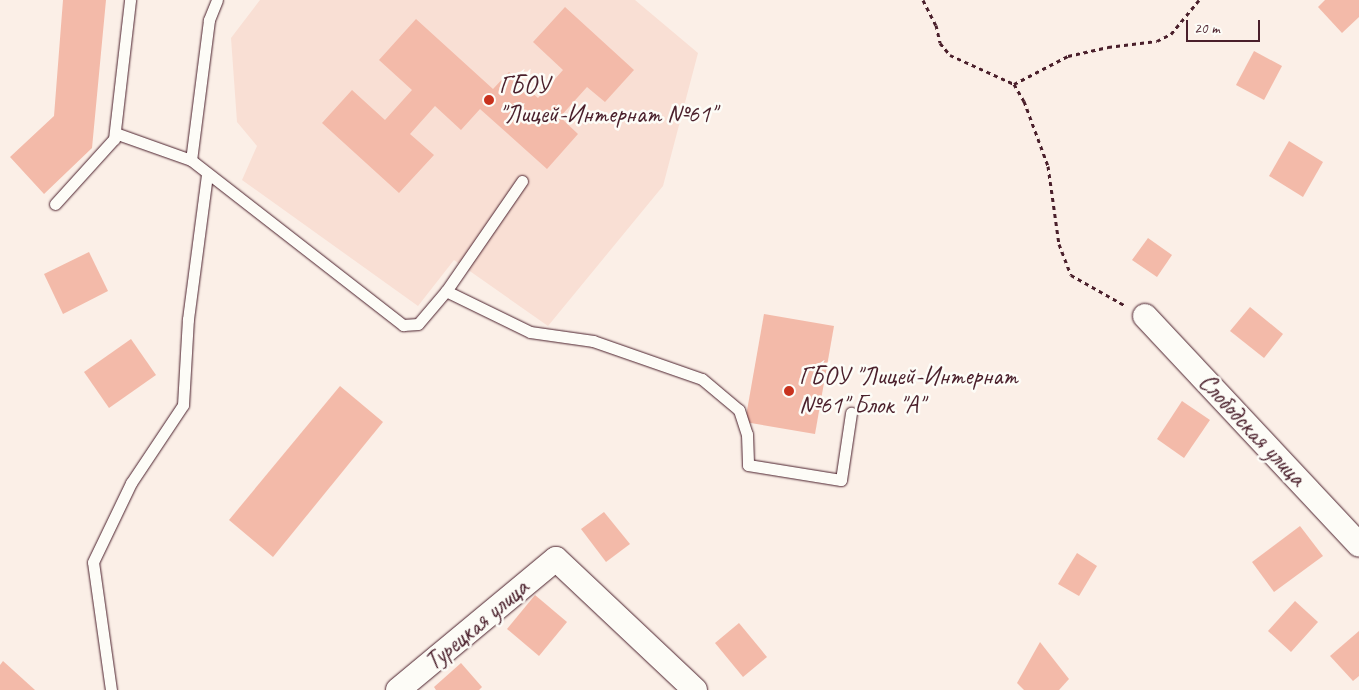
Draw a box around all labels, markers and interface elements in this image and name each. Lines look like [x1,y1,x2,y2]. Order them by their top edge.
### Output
scale bar [1189,10,1263,42]
text: 20 m [1194,19,1220,38]
place label: ГБОУ "Лицей-Интернат №61" [499,71,716,130]
marker: ГБОУ "Лицей-Интернат №61" [483,94,495,106]
place label: ГБОУ "Лицей-Интернат №61" Блок "А" [799,362,1017,421]
street label: Слободская улица [1192,367,1312,493]
marker: ГБОУ "Лицей-Интернат №61" Блок "А" [783,385,795,397]
street label: Турецкая улица [419,573,535,677]

